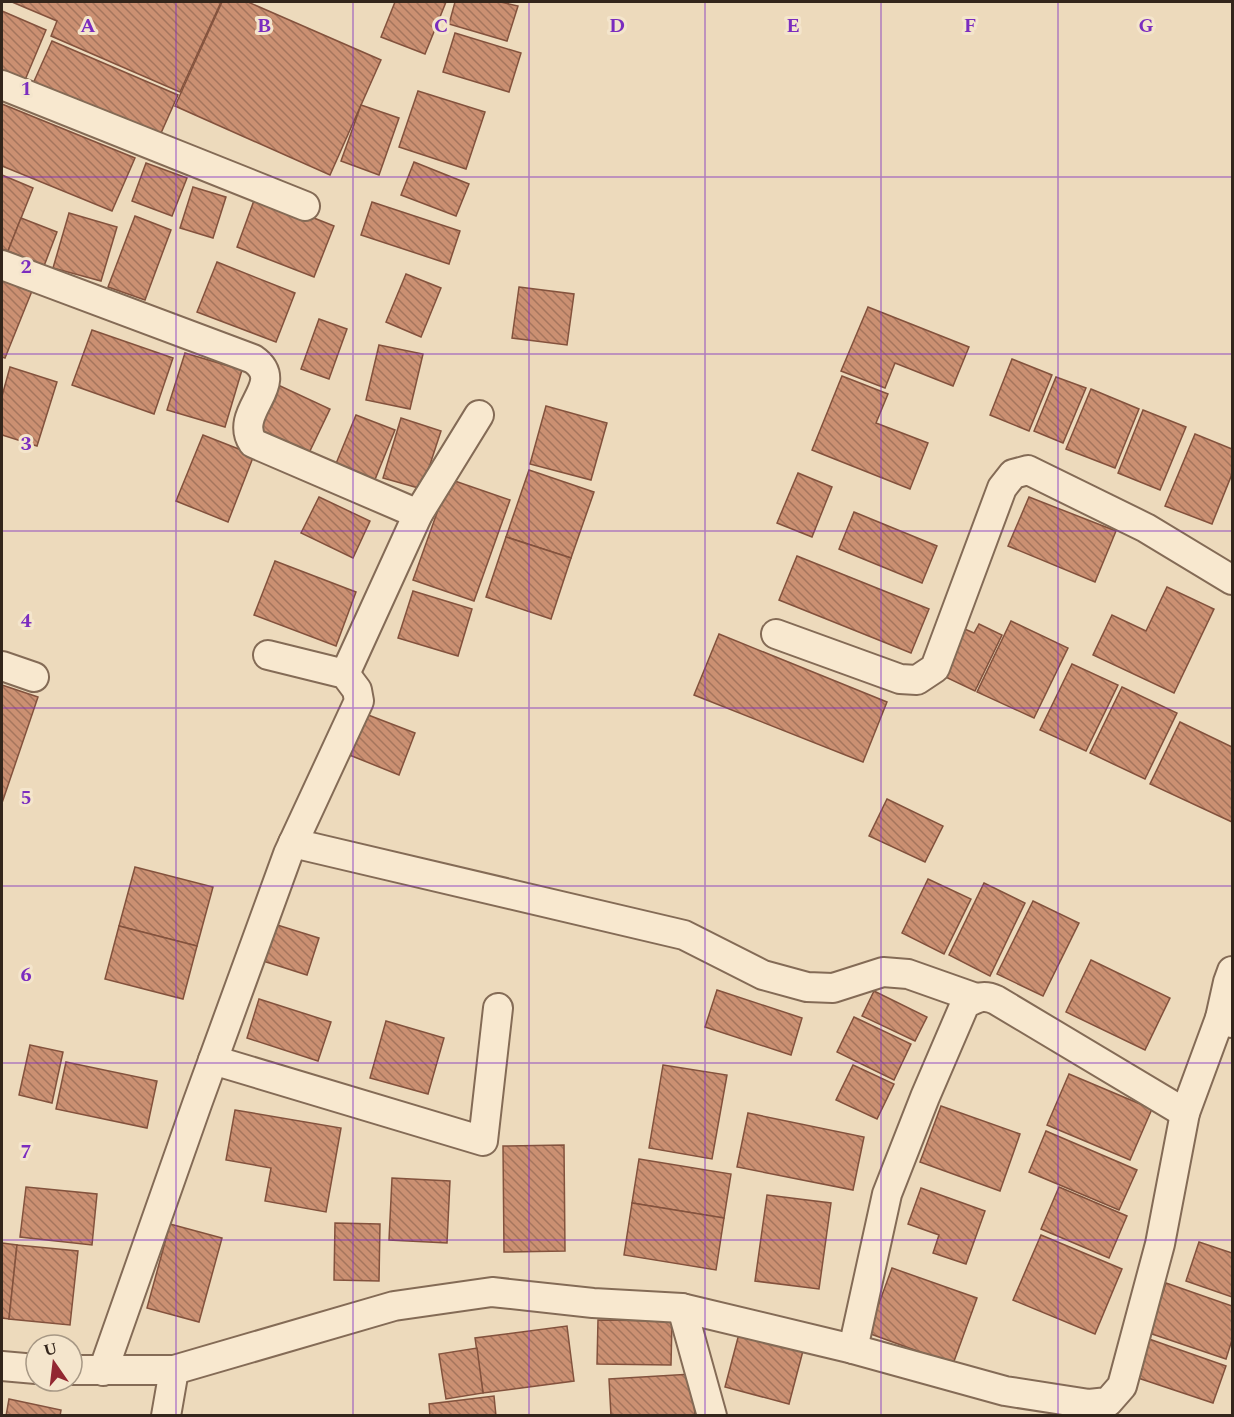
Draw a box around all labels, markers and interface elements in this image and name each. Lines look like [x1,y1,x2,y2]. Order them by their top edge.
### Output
text: A [80,11,96,41]
text: B [257,11,271,41]
text: C [434,11,448,41]
text: D [609,11,625,41]
text: E [786,11,800,41]
text: F [964,11,976,41]
text: G [1138,11,1154,41]
text: 1 [20,74,32,104]
text: 2 [20,252,32,282]
text: 3 [20,429,32,459]
text: 4 [20,606,32,636]
text: 5 [20,783,32,813]
text: 6 [20,960,32,990]
text: 7 [20,1137,32,1167]
north arrow [24,1333,84,1393]
text: U [41,1336,60,1363]

